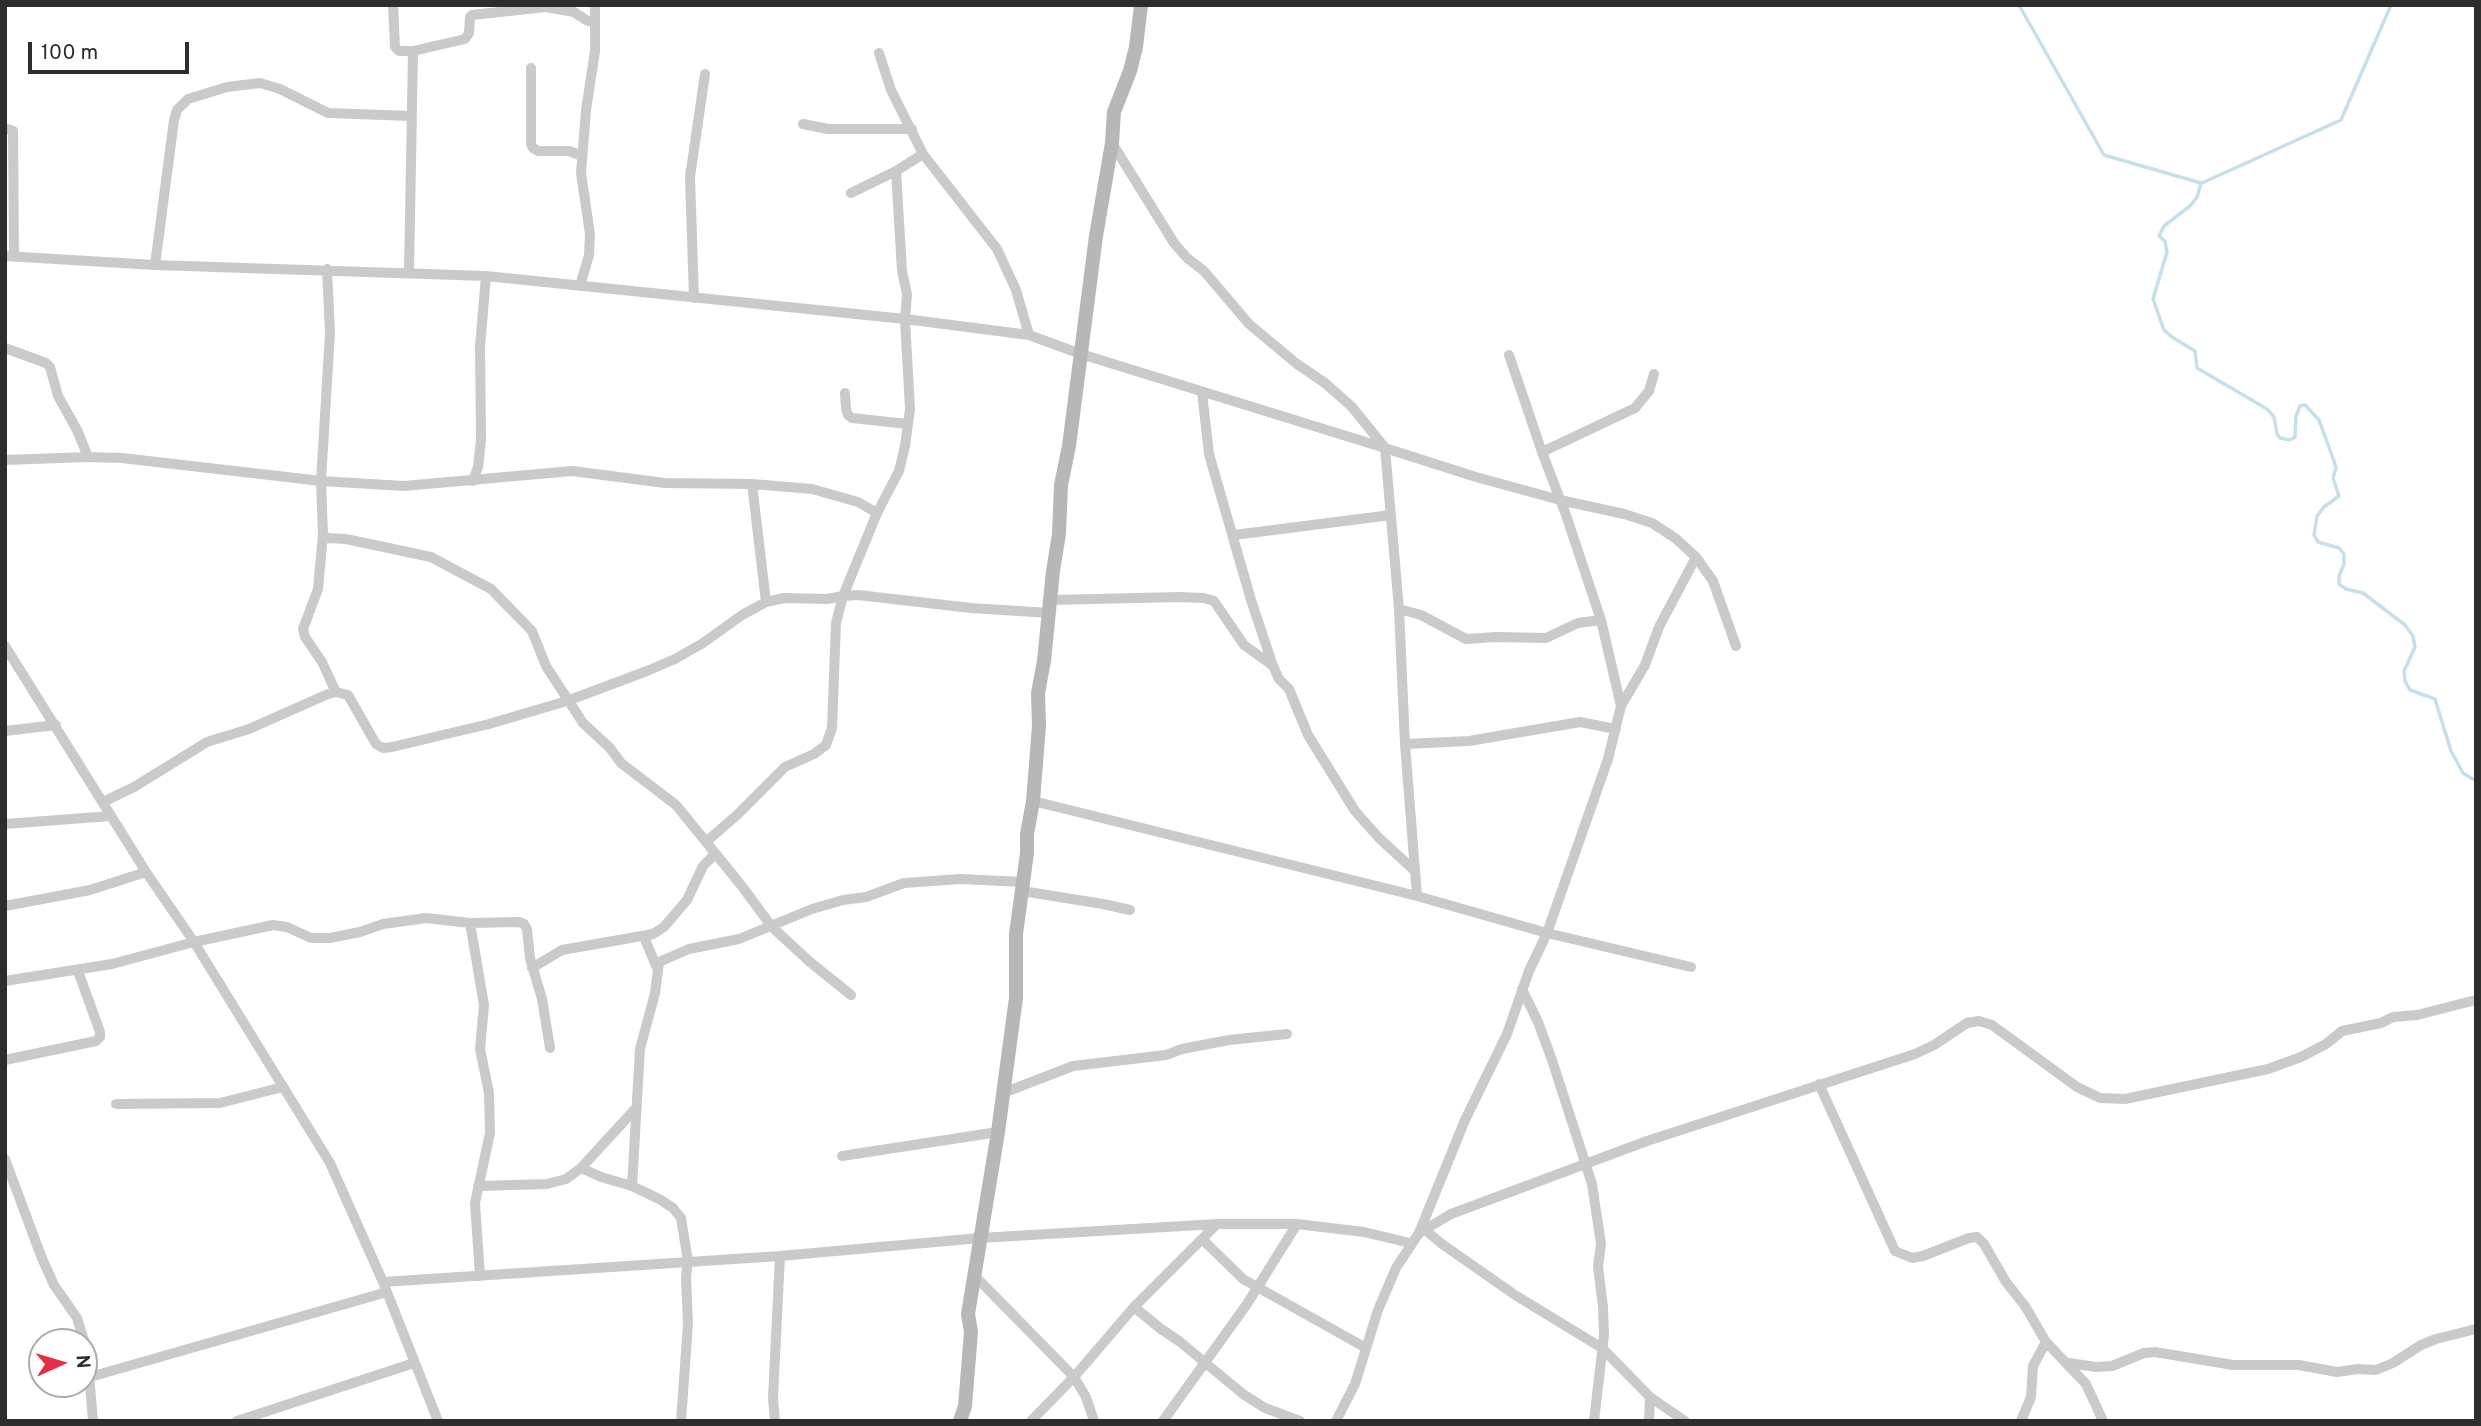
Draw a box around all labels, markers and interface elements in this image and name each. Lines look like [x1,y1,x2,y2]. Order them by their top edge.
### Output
scale bar [32,28,192,72]
text: 100 m [41,40,98,67]
north arrow [28,1328,98,1398]
text: N [70,1354,94,1369]

